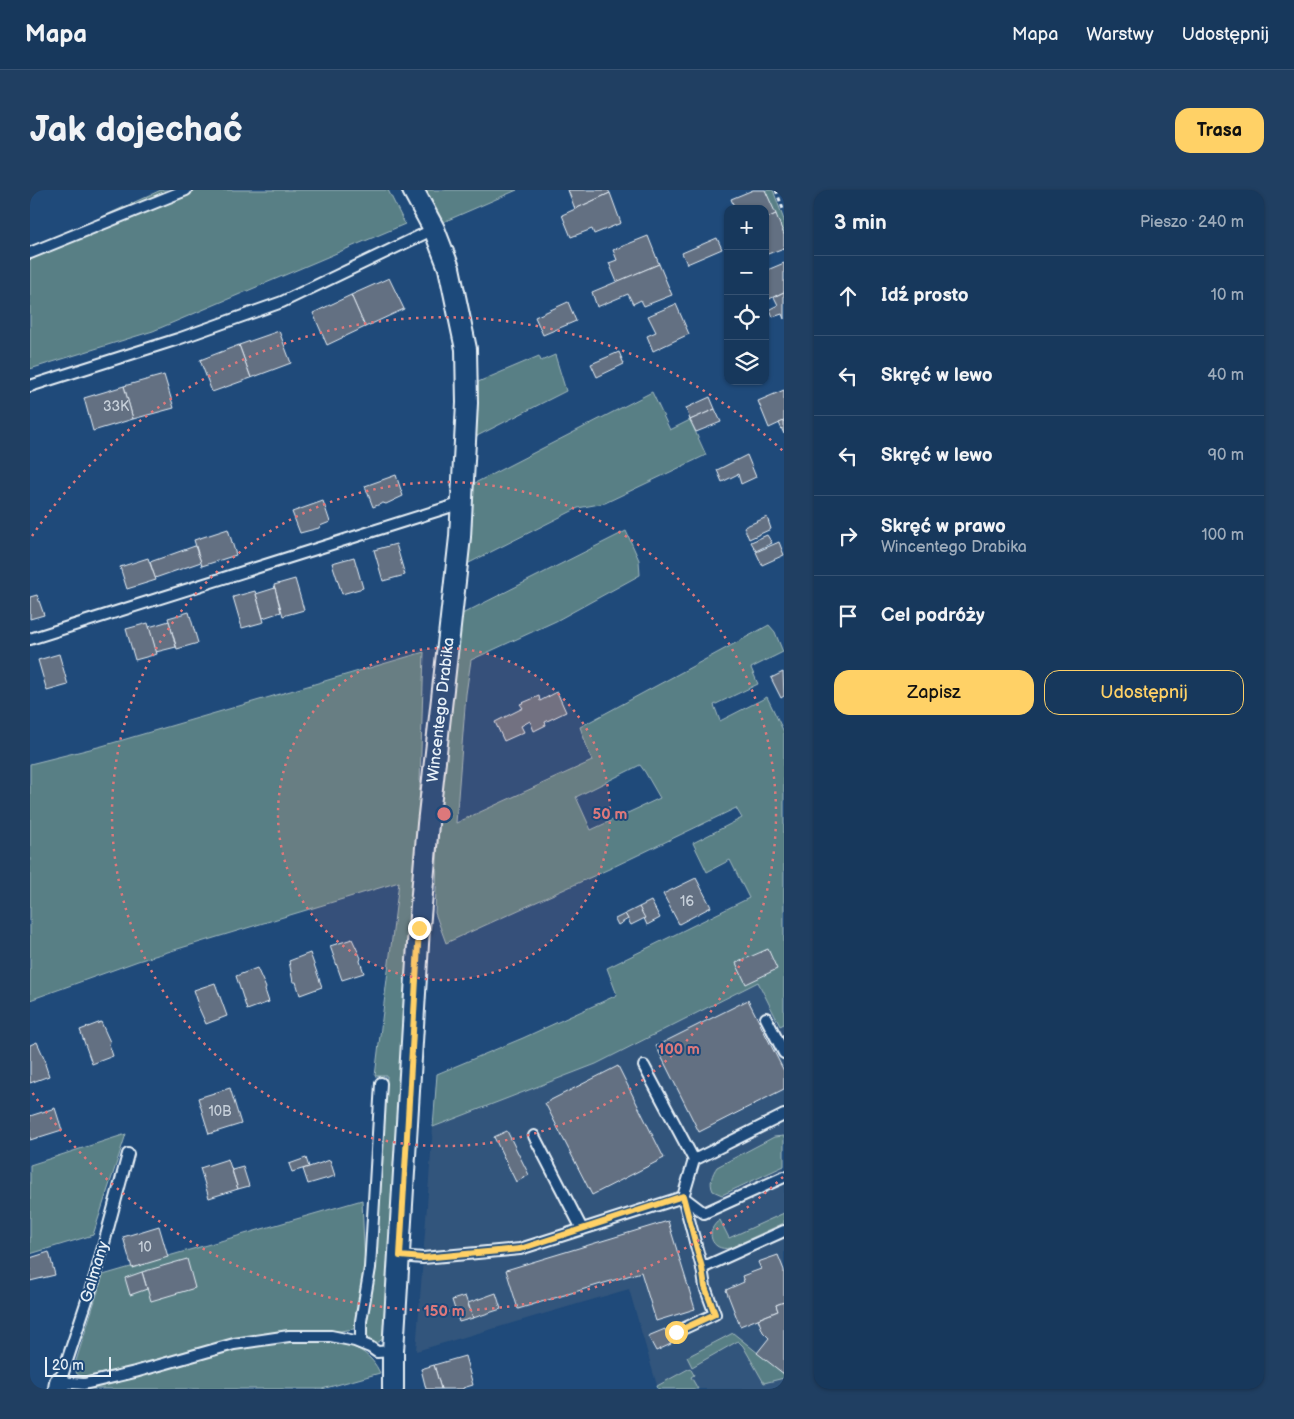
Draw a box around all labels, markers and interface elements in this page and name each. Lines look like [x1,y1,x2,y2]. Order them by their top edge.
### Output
text: Mapa [25,20,87,49]
text: Mapa [1012,24,1058,45]
text: Warstwy [1086,24,1154,45]
text: Udostępnij [1182,24,1269,45]
button: Trasa [1175,108,1264,153]
text: Jak dojechać [30,109,243,152]
map controls [724,205,769,385]
button: + [724,205,769,250]
text: 3 min [834,210,887,235]
text: Pieszo · 240 m [1140,213,1244,232]
button: − [724,250,769,295]
icon: ahead [834,282,862,310]
text: Idź prosto [881,284,969,307]
text: 10 m [1211,286,1244,305]
button: locate [724,295,769,340]
button: layers [724,340,769,385]
icon: left [834,362,862,390]
text: Skręć w lewo [881,364,993,387]
text: 40 m [1207,366,1244,385]
house number: 33K [103,398,130,415]
icon: left [834,442,862,470]
text: Skręć w lewo [881,444,993,467]
text: 90 m [1208,446,1244,465]
text: Skręć w prawo [881,515,1006,538]
icon: right [834,522,862,550]
text: 100 m [1201,526,1244,545]
text: Wincentego Drabika [881,538,1027,557]
icon: arrive [834,602,862,630]
text: Cel podróży [881,604,985,627]
street label: Wincentego Drabika [423,636,458,783]
button: Zapisz [834,670,1034,715]
button: Udostępnij [1044,670,1244,715]
centre of rings [435,805,453,823]
text: 50 m [593,805,628,824]
house number: 16 [680,893,694,910]
route end [408,917,431,940]
text: 100 m [658,1040,700,1059]
house number: 10B [208,1103,232,1120]
street label: Galmany [77,1238,114,1305]
house number: 10 [138,1239,152,1256]
text: 150 m [423,1302,465,1321]
route start [665,1321,688,1344]
scale bar [45,1354,111,1377]
text: 20 m [52,1357,84,1374]

